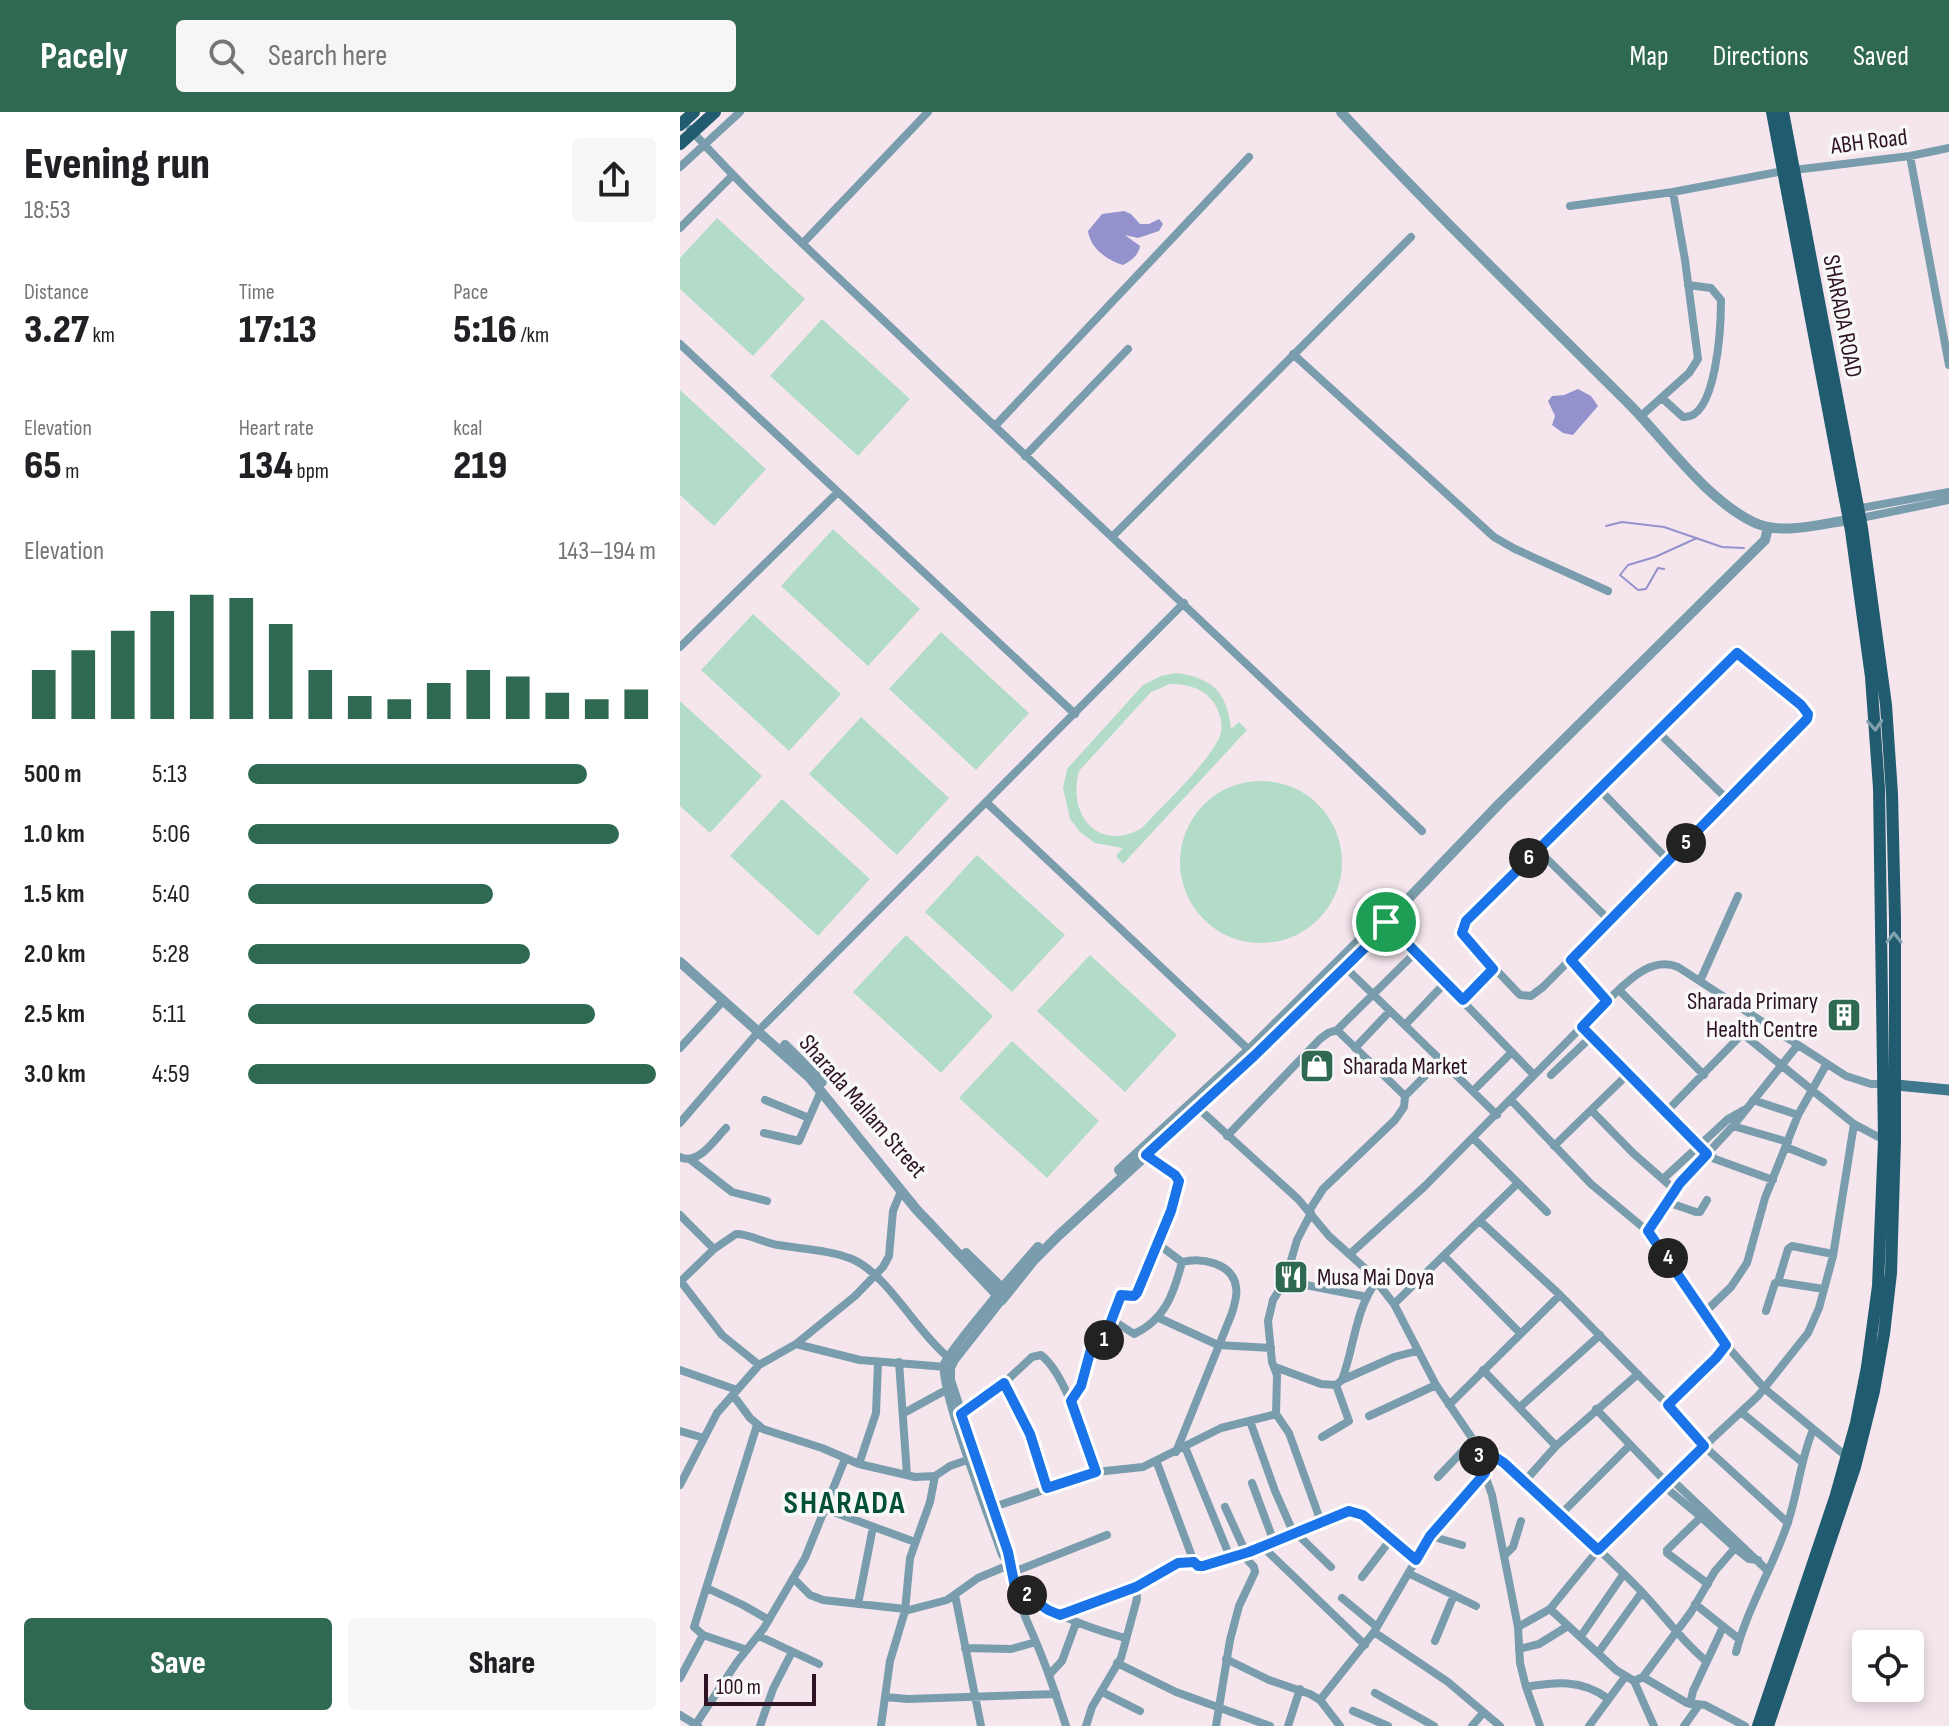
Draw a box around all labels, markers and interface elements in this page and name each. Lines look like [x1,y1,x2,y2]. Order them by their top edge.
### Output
search box [176,20,736,92]
text: Pacely [40,34,128,79]
icon: search [204,34,248,78]
text: Search here [268,38,387,74]
text: Map [1630,40,1669,73]
text: Directions [1713,40,1809,73]
text: Saved [1853,40,1909,73]
street label: ABH Road [1828,122,1909,161]
text: Evening run [24,138,210,191]
button: share [572,138,656,222]
text: 18:53 [24,195,71,226]
street label: SHARADA ROAD [1816,252,1869,380]
text: Distance [24,279,89,306]
text: Time [239,279,275,306]
text: Pace [453,279,488,306]
text: 3.27 [24,306,89,354]
text: 17:13 [239,306,317,354]
text: 5:16 [453,306,517,354]
text: km [89,322,115,349]
text: /km [517,322,549,349]
text: Elevation [24,415,92,442]
text: Heart rate [239,415,314,442]
text: kcal [453,415,482,442]
text: 65 [24,442,62,490]
text: 134 [239,442,293,490]
text: 219 [453,442,507,490]
text: m [62,458,79,485]
text: bpm [293,458,329,485]
text: Elevation [24,536,104,567]
text: 143–194 m [558,536,656,567]
one-way arrow [1866,719,1883,732]
text: 500 m [24,759,81,790]
text: 5:13 [152,759,187,790]
text: 1.0 km [24,819,85,850]
text: 5:06 [152,819,190,850]
pin: 5 [1666,823,1706,863]
text: 5 [1681,829,1691,856]
pin: 6 [1509,838,1549,878]
text: 6 [1524,844,1534,871]
text: 1.5 km [24,879,84,910]
text: 5:40 [152,879,190,910]
pin [1352,888,1420,956]
icon: arrive [1364,900,1408,944]
one-way arrow [1885,931,1903,944]
text: 2.0 km [24,939,85,970]
text: 5:28 [152,939,189,970]
place label: Sharada Primary Health Centre [1687,987,1818,1044]
building icon: Sharada Primary Health Centre [1825,996,1863,1034]
text: 2.5 km [24,999,85,1030]
text: 5:11 [152,999,186,1030]
street label: Sharada Mallam Street [793,1029,933,1184]
shop icon: Sharada Market [1298,1047,1336,1085]
place label: Sharada Market [1343,1052,1468,1081]
text: 3.0 km [24,1059,86,1090]
text: 4:59 [152,1059,190,1090]
pin: 4 [1648,1238,1688,1278]
text: 4 [1663,1244,1673,1271]
restaurant icon: Musa Mai Doya [1272,1258,1310,1296]
place label: Musa Mai Doya [1317,1263,1434,1292]
pin: 1 [1084,1320,1124,1360]
text: 1 [1100,1326,1108,1353]
pin: 3 [1459,1436,1499,1476]
text: 3 [1474,1442,1484,1469]
district label: SHARADA [783,1484,907,1523]
pin: 2 [1007,1575,1047,1615]
text: 2 [1022,1581,1032,1608]
button: Save [24,1618,332,1710]
button: Share [348,1618,656,1710]
map controls [1852,1630,1924,1702]
button: locate [1852,1630,1924,1702]
scale bar [704,1670,816,1706]
text: 100 m [716,1674,761,1701]

